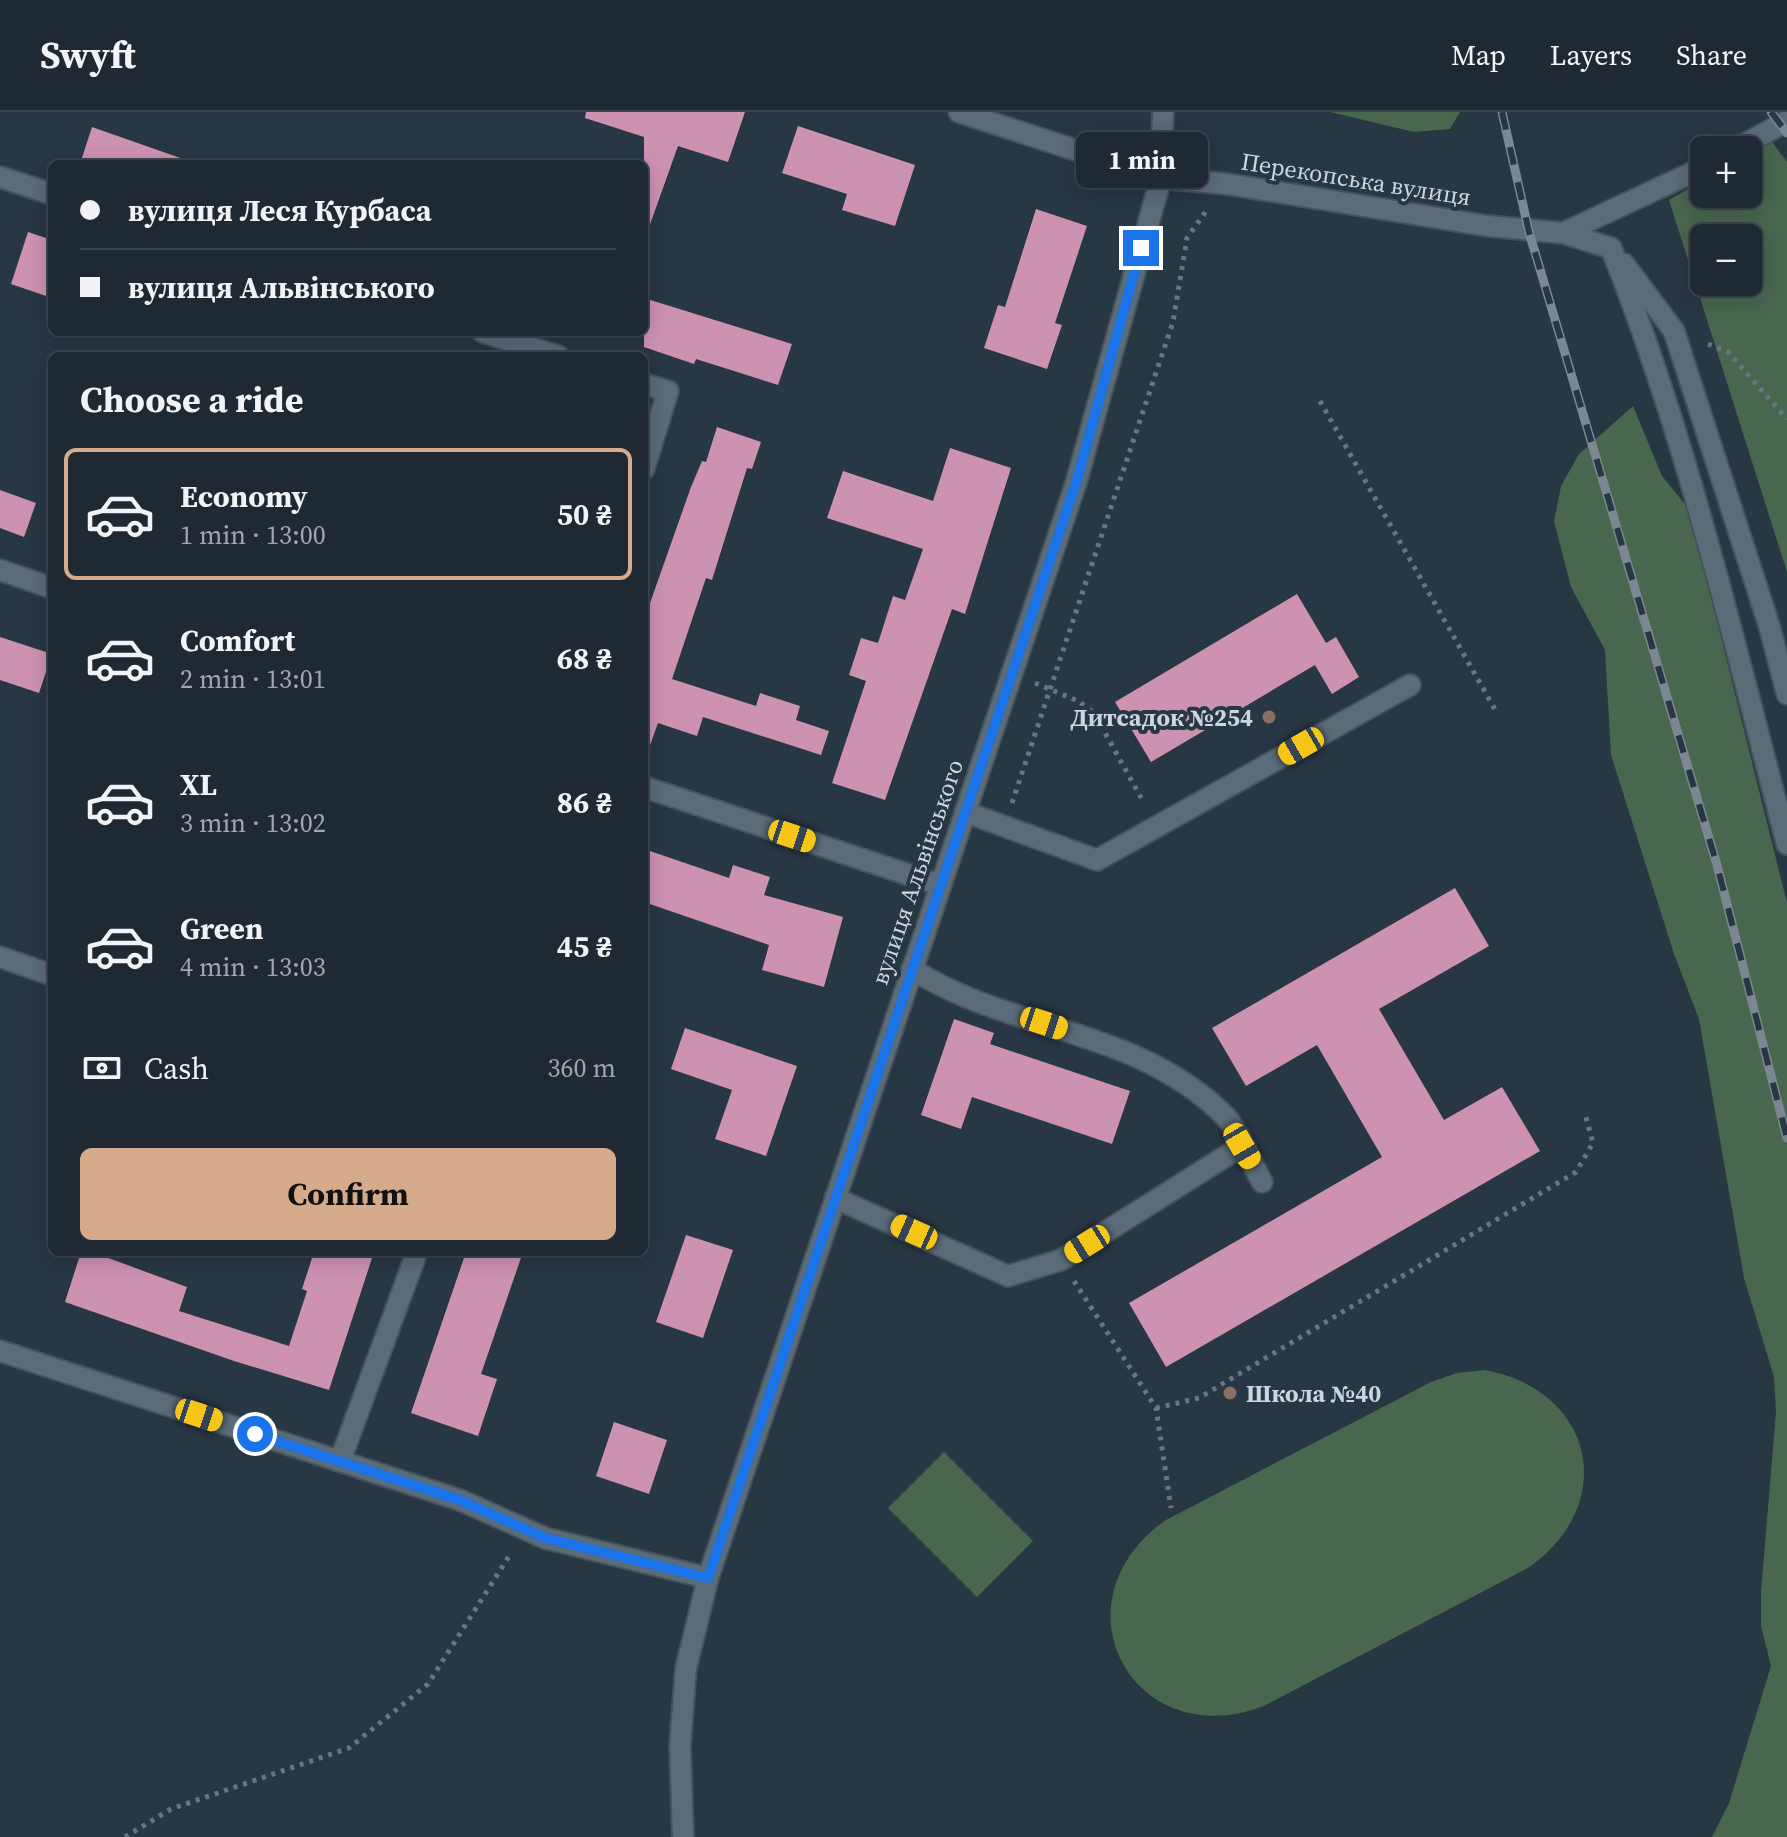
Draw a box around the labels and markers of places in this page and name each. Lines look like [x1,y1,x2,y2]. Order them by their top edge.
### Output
place label: Дитсадок №254 [1071,701,1253,734]
marker: Дитсадок №254 [1260,708,1278,726]
place label: Школа №40 [1246,1377,1381,1410]
marker: Школа №40 [1221,1384,1239,1402]

